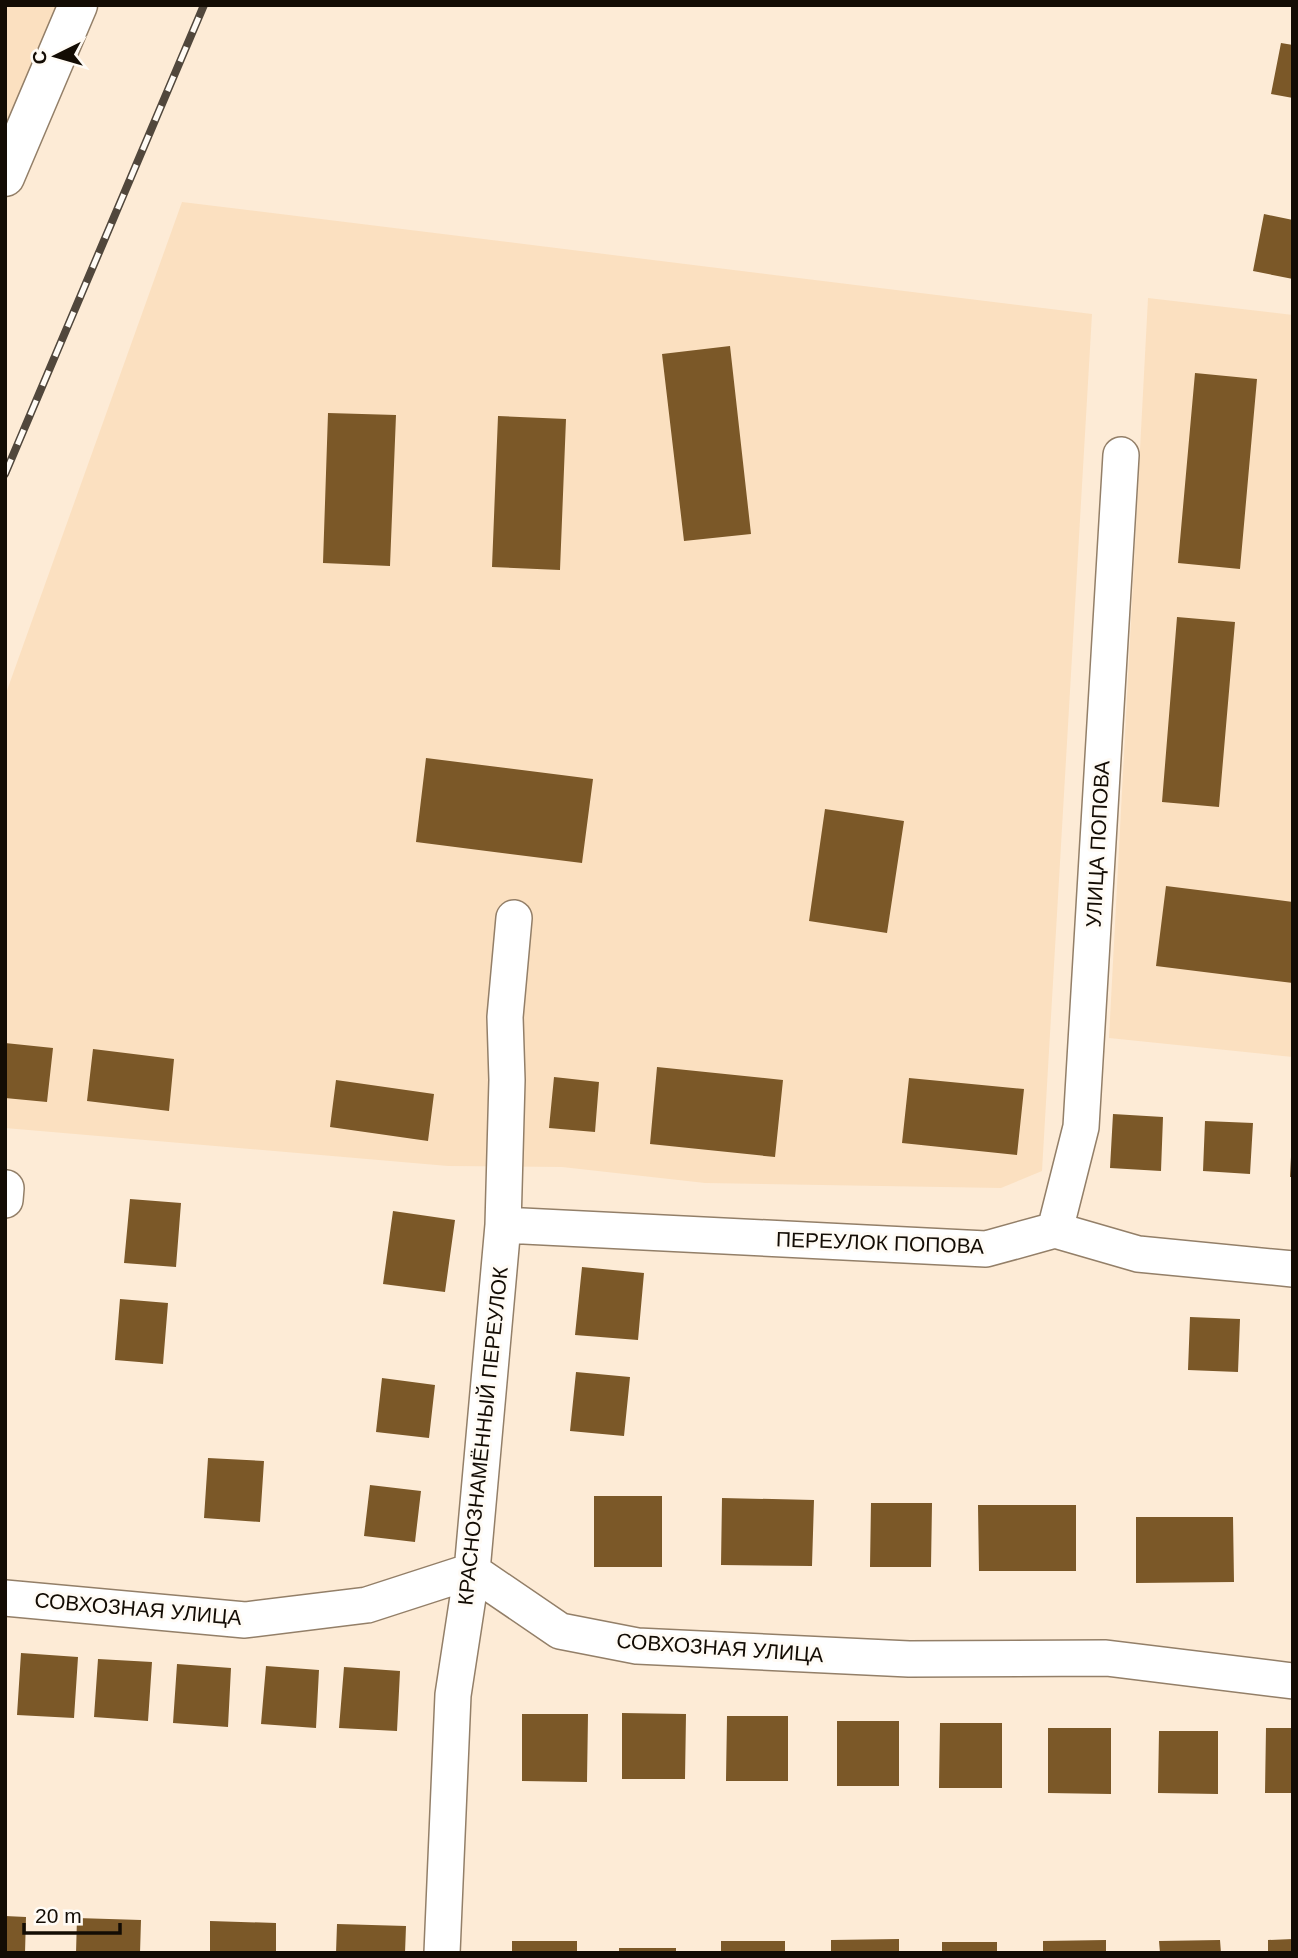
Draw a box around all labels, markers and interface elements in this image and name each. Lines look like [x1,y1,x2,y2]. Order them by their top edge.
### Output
north arrow [21,21,91,91]
text: С [28,49,51,65]
street label: УЛИЦА ПОПОВА [1082,760,1113,928]
street label: ПЕРЕУЛОК ПОПОВА [776,1227,984,1258]
street label: КРАСНОЗНАМЁННЫЙ ПЕРЕУЛОК [453,1265,512,1606]
street label: СОВХОЗНАЯ УЛИЦА [34,1588,242,1629]
street label: СОВХОЗНАЯ УЛИЦА [616,1629,824,1666]
scale bar [24,1892,121,1936]
text: 20 m [35,1904,82,1927]

